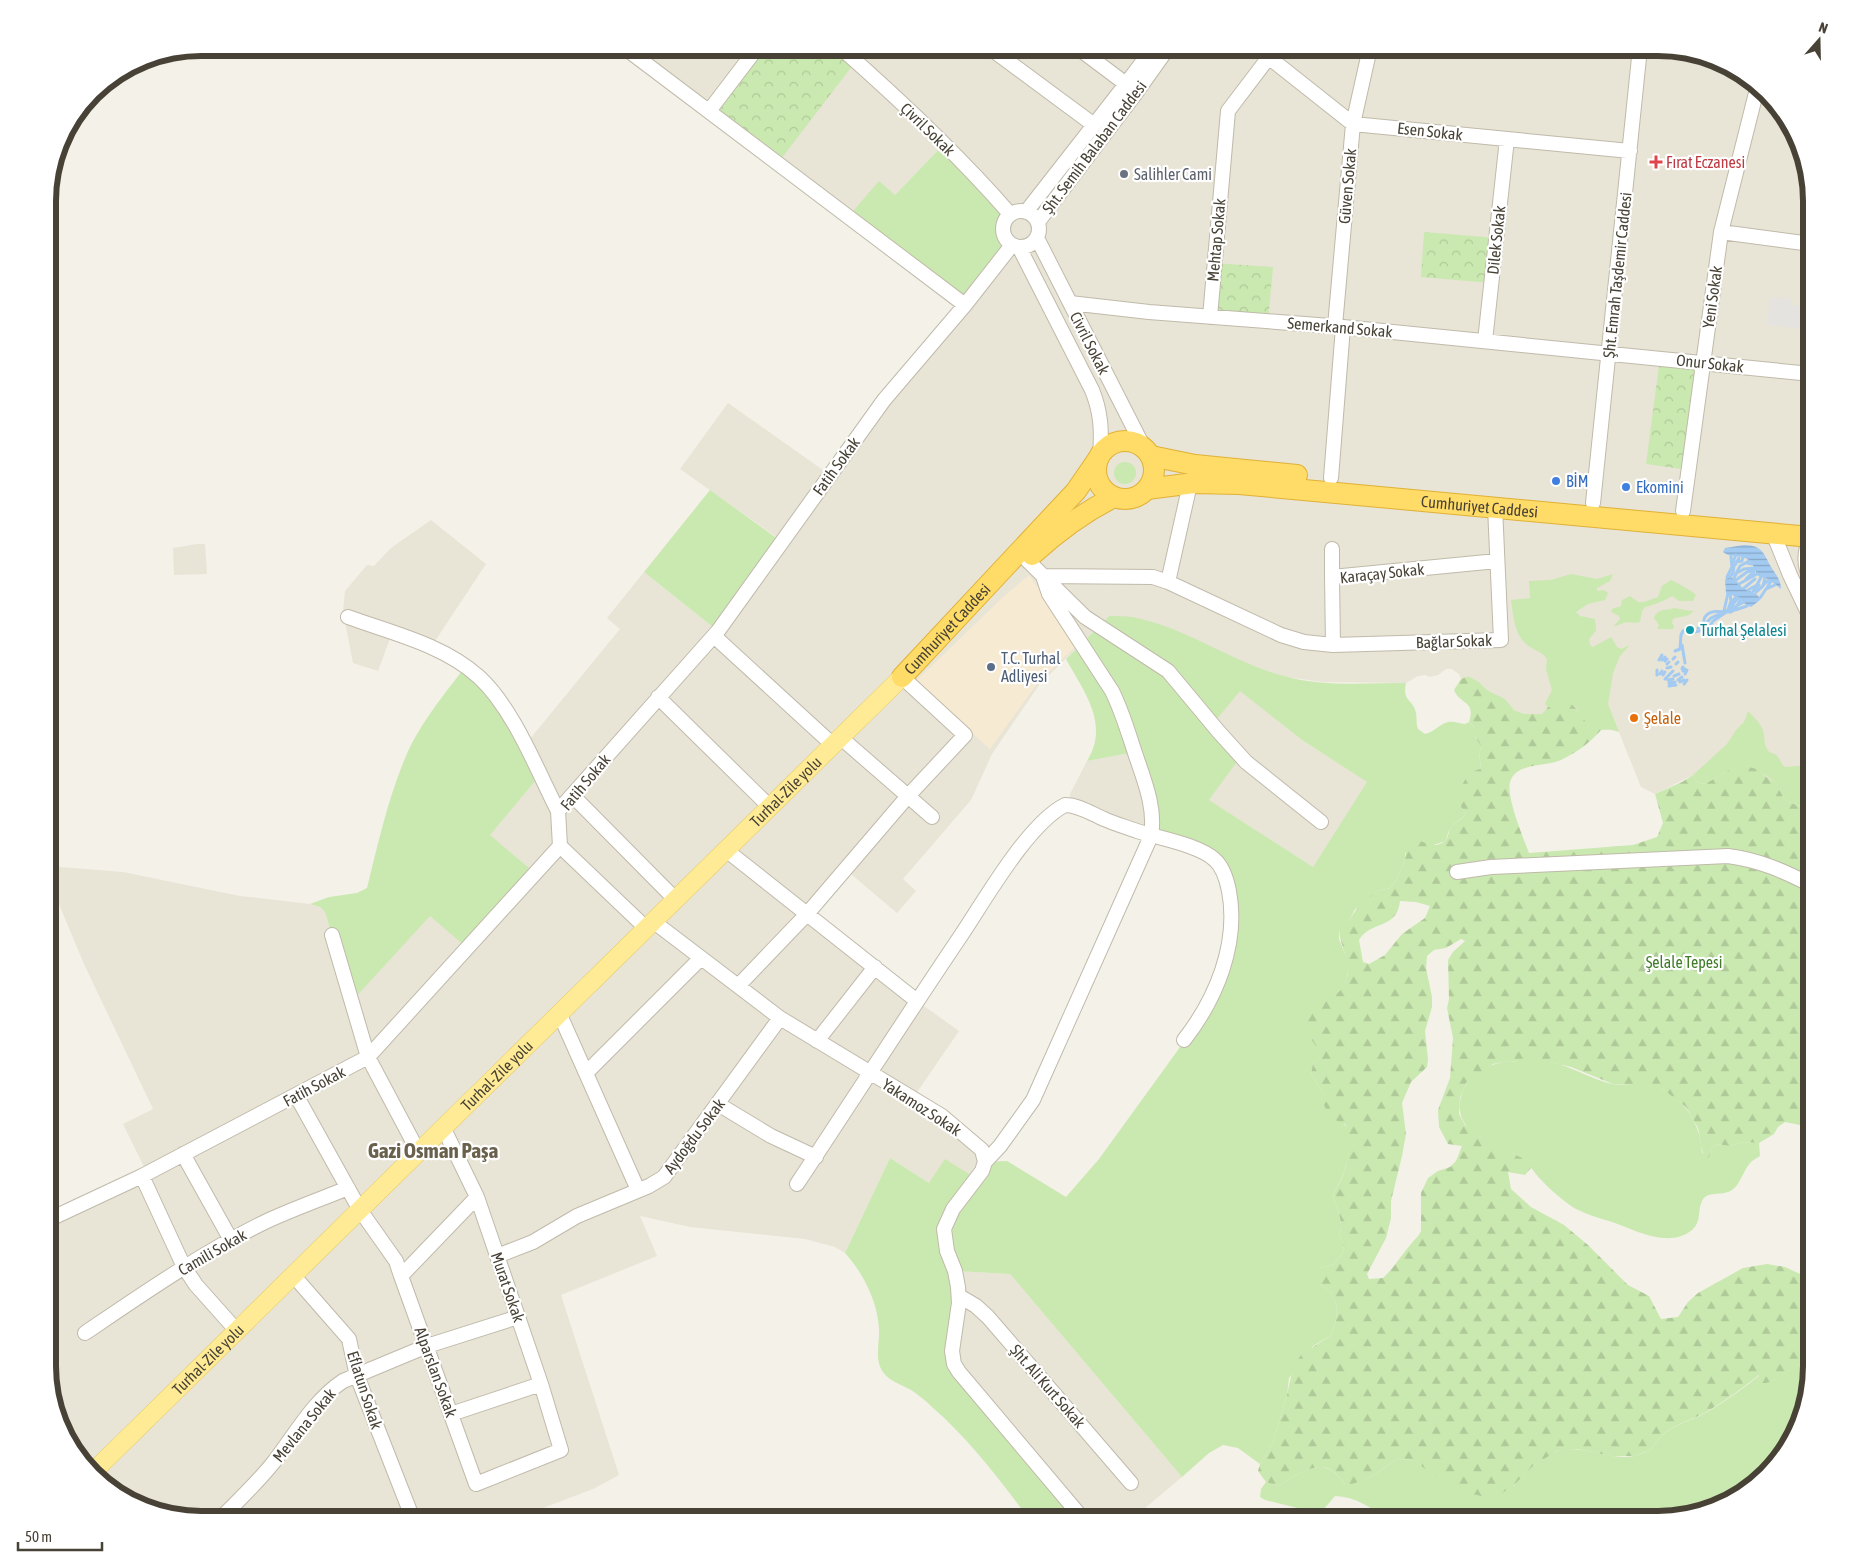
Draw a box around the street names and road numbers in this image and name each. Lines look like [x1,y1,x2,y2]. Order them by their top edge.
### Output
street label: Şht. Semih Balaban Caddesi [1038,77,1151,217]
street label: Çivril Sokak [897,99,959,160]
street label: Esen Sokak [1397,119,1463,143]
street label: Güven Sokak [1335,148,1359,224]
street label: Şht. Emrah Taşdemir Caddesi [1599,191,1636,359]
street label: Mehtap Sokak [1203,198,1230,282]
street label: Dilek Sokak [1483,205,1509,275]
street label: Yeni Sokak [1699,265,1725,329]
street label: Civril Sokak [1067,309,1113,377]
street label: Semerkand Sokak [1287,313,1393,341]
street label: Onur Sokak [1675,351,1745,375]
street label: Fatih Sokak [809,433,863,499]
street label: Cumhuriyet Caddesi [1420,492,1539,521]
street label: Karaçay Sokak [1339,560,1425,587]
street label: Cumhuriyet Caddesi [900,580,994,678]
street label: Bağlar Sokak [1416,631,1492,652]
street label: Fatih Sokak [556,750,614,814]
street label: Turhal-Zile yolu [746,753,825,830]
street label: Turhal-Zile yolu [457,1036,536,1114]
street label: Fatih Sokak [280,1062,348,1110]
street label: Yakamoz Sokak [879,1075,965,1139]
street label: Aydoğdu Sokak [660,1095,729,1178]
street label: Camili Sokak [175,1225,249,1279]
street label: Murat Sokak [488,1250,528,1324]
street label: Turhal-Zile yolu [169,1320,247,1398]
street label: Alparslan Sokak [410,1324,461,1420]
street label: Şht. Ali Kurt Sokak [1006,1341,1089,1432]
street label: Eflatun Sokak [344,1349,386,1431]
street label: Mevlana Sokak [269,1385,339,1465]

